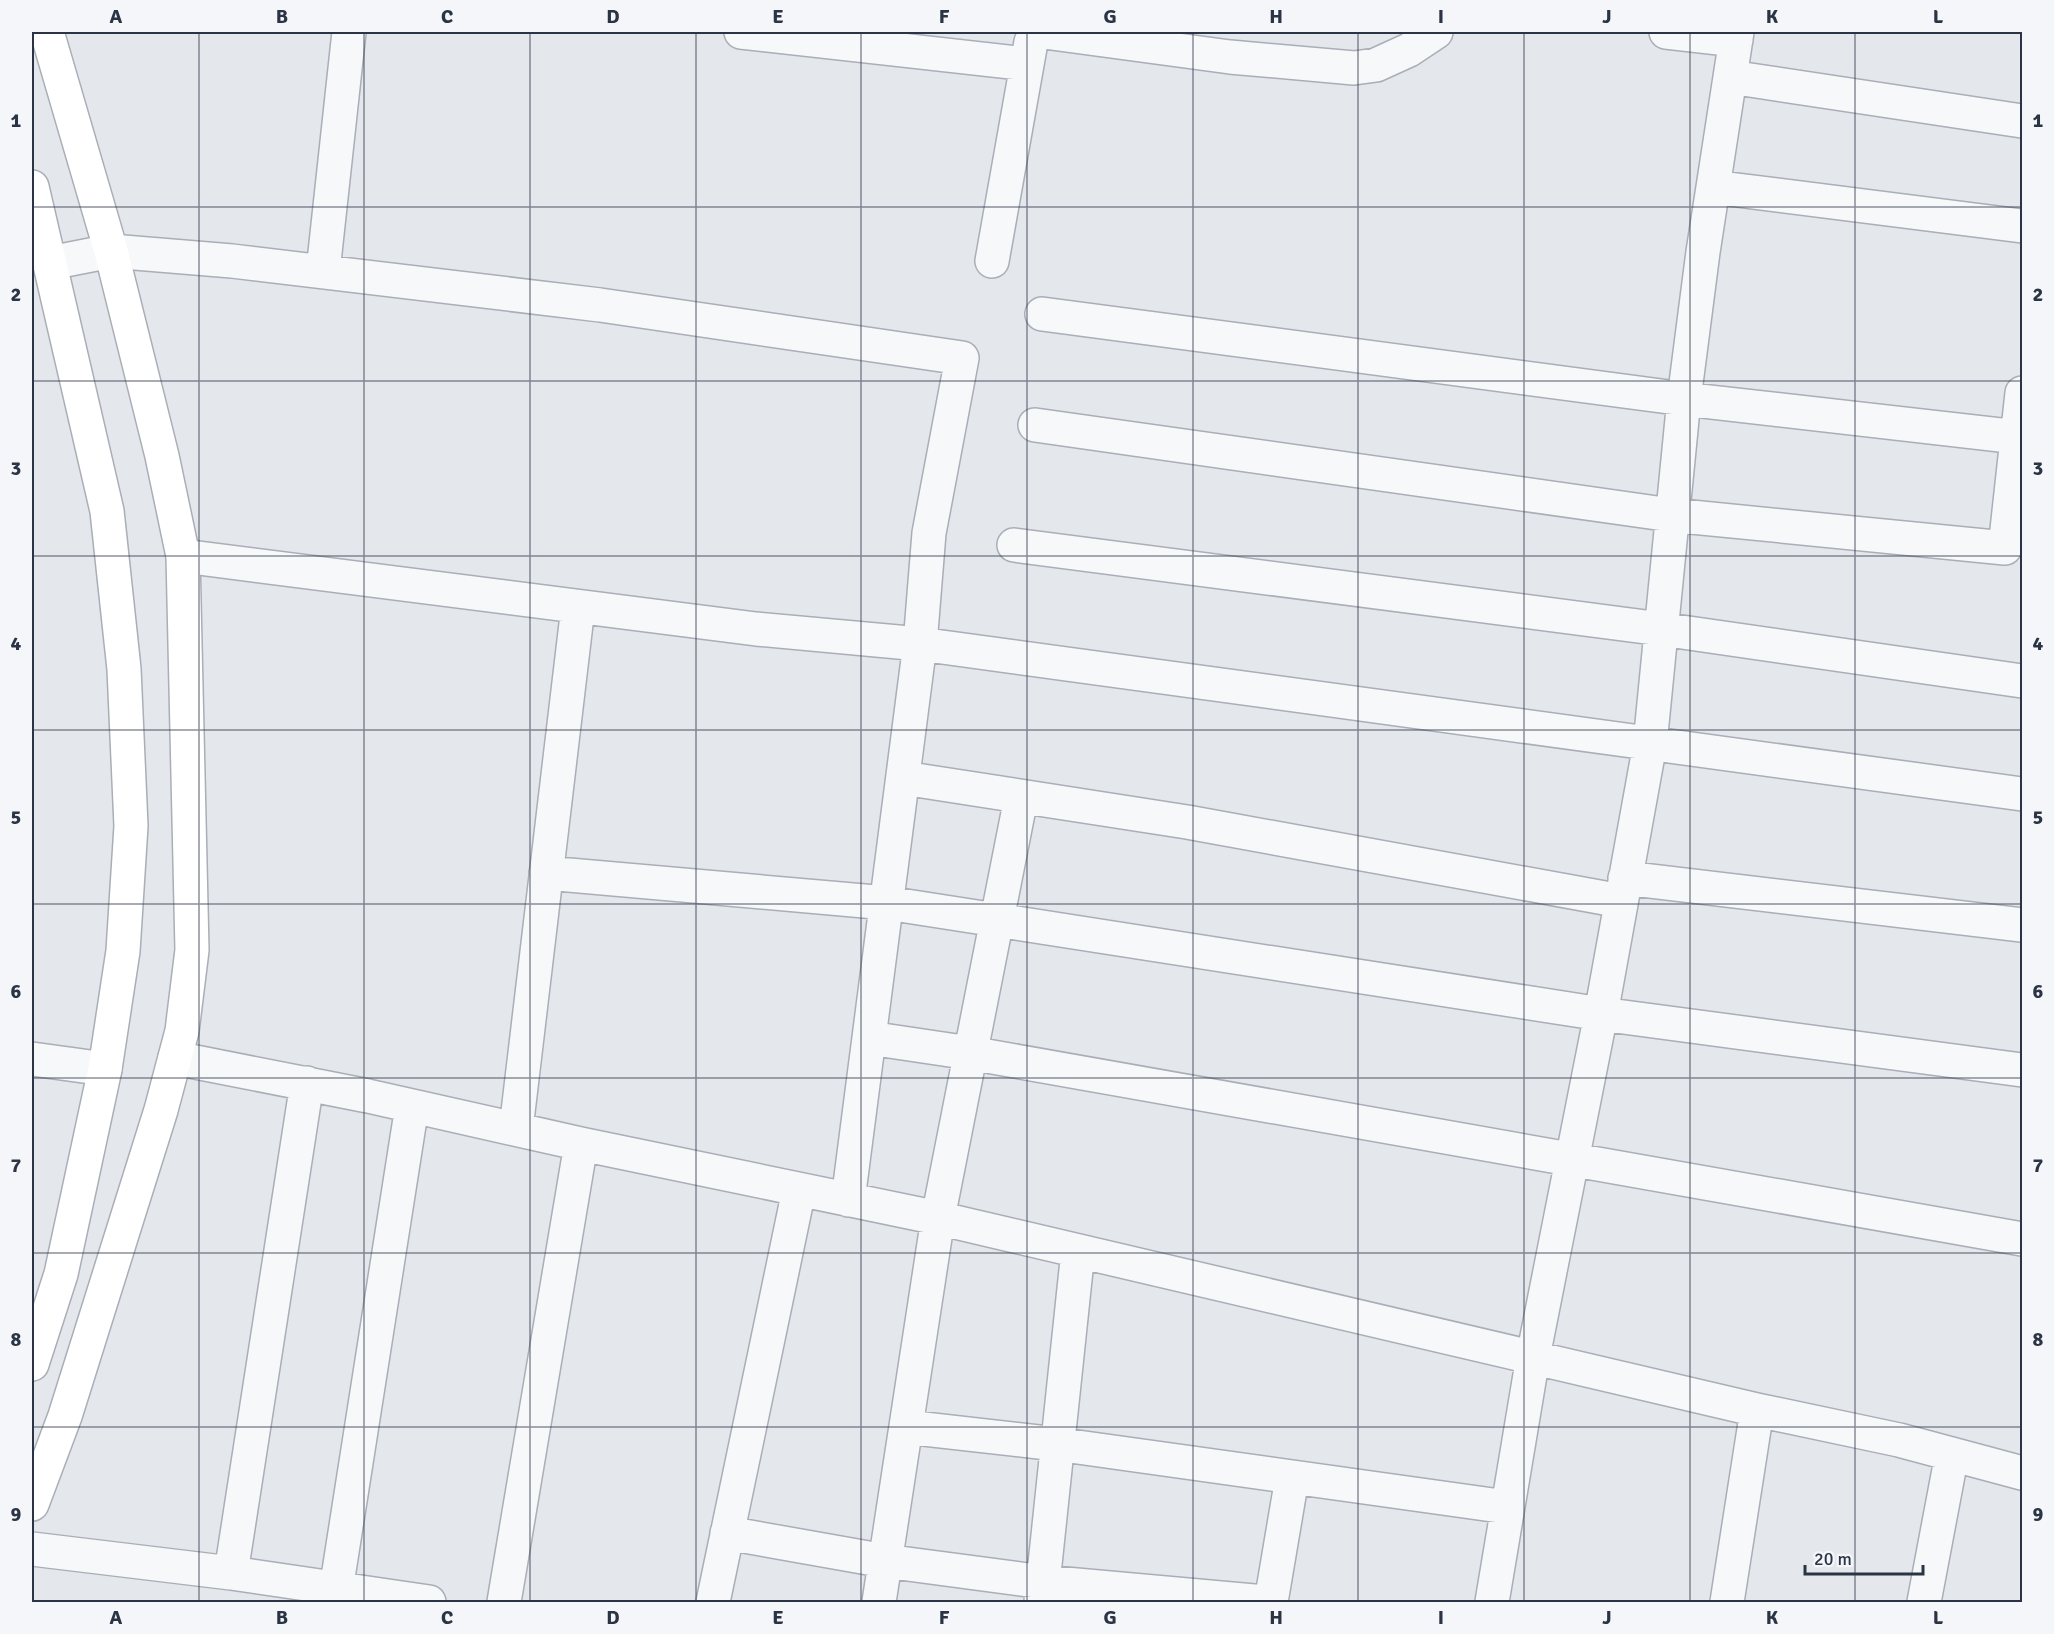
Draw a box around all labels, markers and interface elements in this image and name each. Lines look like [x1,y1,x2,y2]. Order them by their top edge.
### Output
text: A [110,4,123,29]
text: B [276,4,288,29]
text: C [441,4,453,29]
text: D [606,4,620,29]
text: E [772,4,784,29]
text: F [939,4,950,29]
text: G [1103,4,1117,29]
text: H [1269,4,1283,29]
text: I [1438,4,1444,29]
text: J [1602,4,1612,29]
text: K [1766,4,1779,29]
text: L [1933,4,1944,29]
text: 1 [11,108,22,133]
text: 1 [2033,108,2044,133]
text: 2 [11,282,21,307]
text: 2 [2033,282,2043,307]
text: 3 [11,456,21,481]
text: 3 [2033,456,2043,481]
text: 4 [11,631,22,656]
text: 4 [2033,631,2044,656]
text: 5 [11,805,21,830]
text: 5 [2033,805,2043,830]
text: 6 [11,979,22,1004]
text: 6 [2033,979,2044,1004]
text: 7 [11,1153,22,1178]
text: 7 [2033,1153,2044,1178]
text: 8 [11,1327,22,1352]
text: 8 [2033,1327,2044,1352]
text: 9 [11,1502,22,1527]
text: 9 [2033,1502,2044,1527]
scale bar [1805,1538,1924,1576]
text: 20 m [1814,1548,1852,1570]
text: A [110,1605,123,1630]
text: B [276,1605,288,1630]
text: C [441,1605,453,1630]
text: D [606,1605,620,1630]
text: E [772,1605,784,1630]
text: F [939,1605,950,1630]
text: G [1103,1605,1117,1630]
text: H [1269,1605,1283,1630]
text: I [1438,1605,1444,1630]
text: J [1602,1605,1612,1630]
text: K [1766,1605,1779,1630]
text: L [1933,1605,1944,1630]

